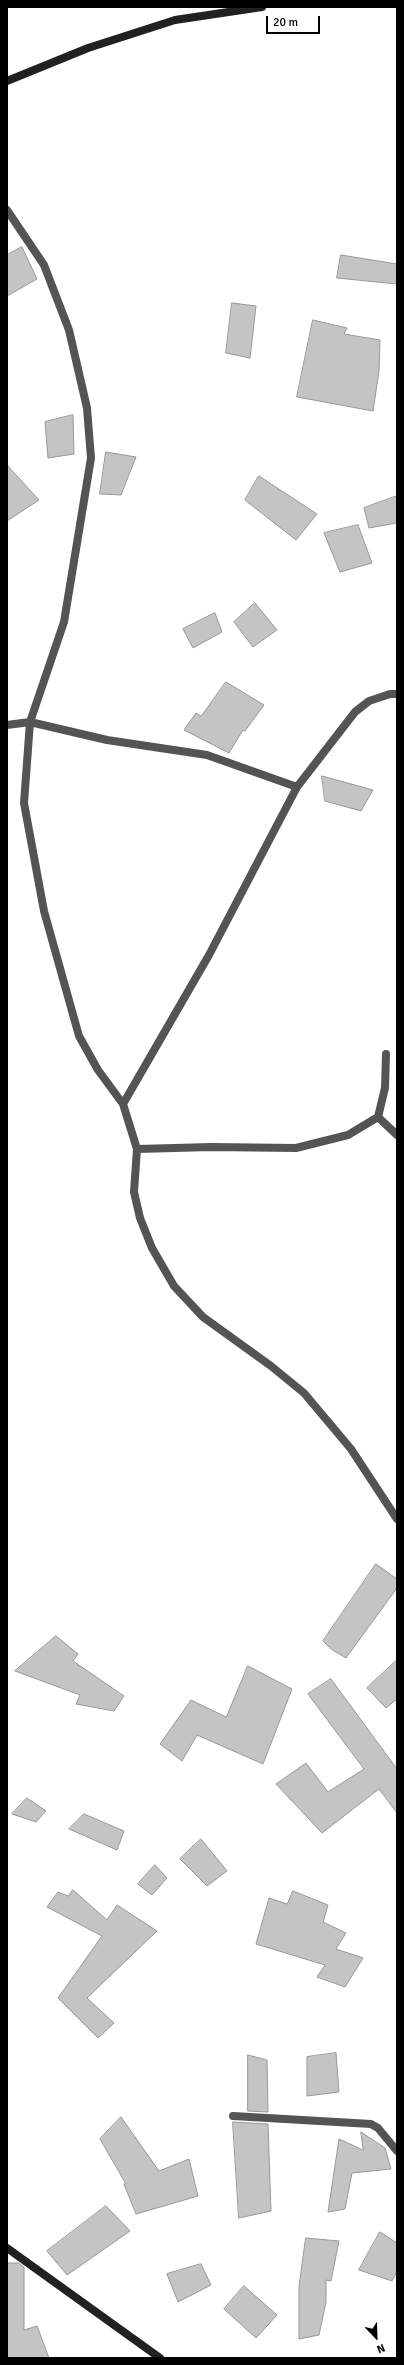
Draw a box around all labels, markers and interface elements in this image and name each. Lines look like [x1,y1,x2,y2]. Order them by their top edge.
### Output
scale bar [268,8,322,34]
text: 20 m [273,15,298,30]
north arrow [356,2317,396,2357]
text: N [375,2341,387,2356]

